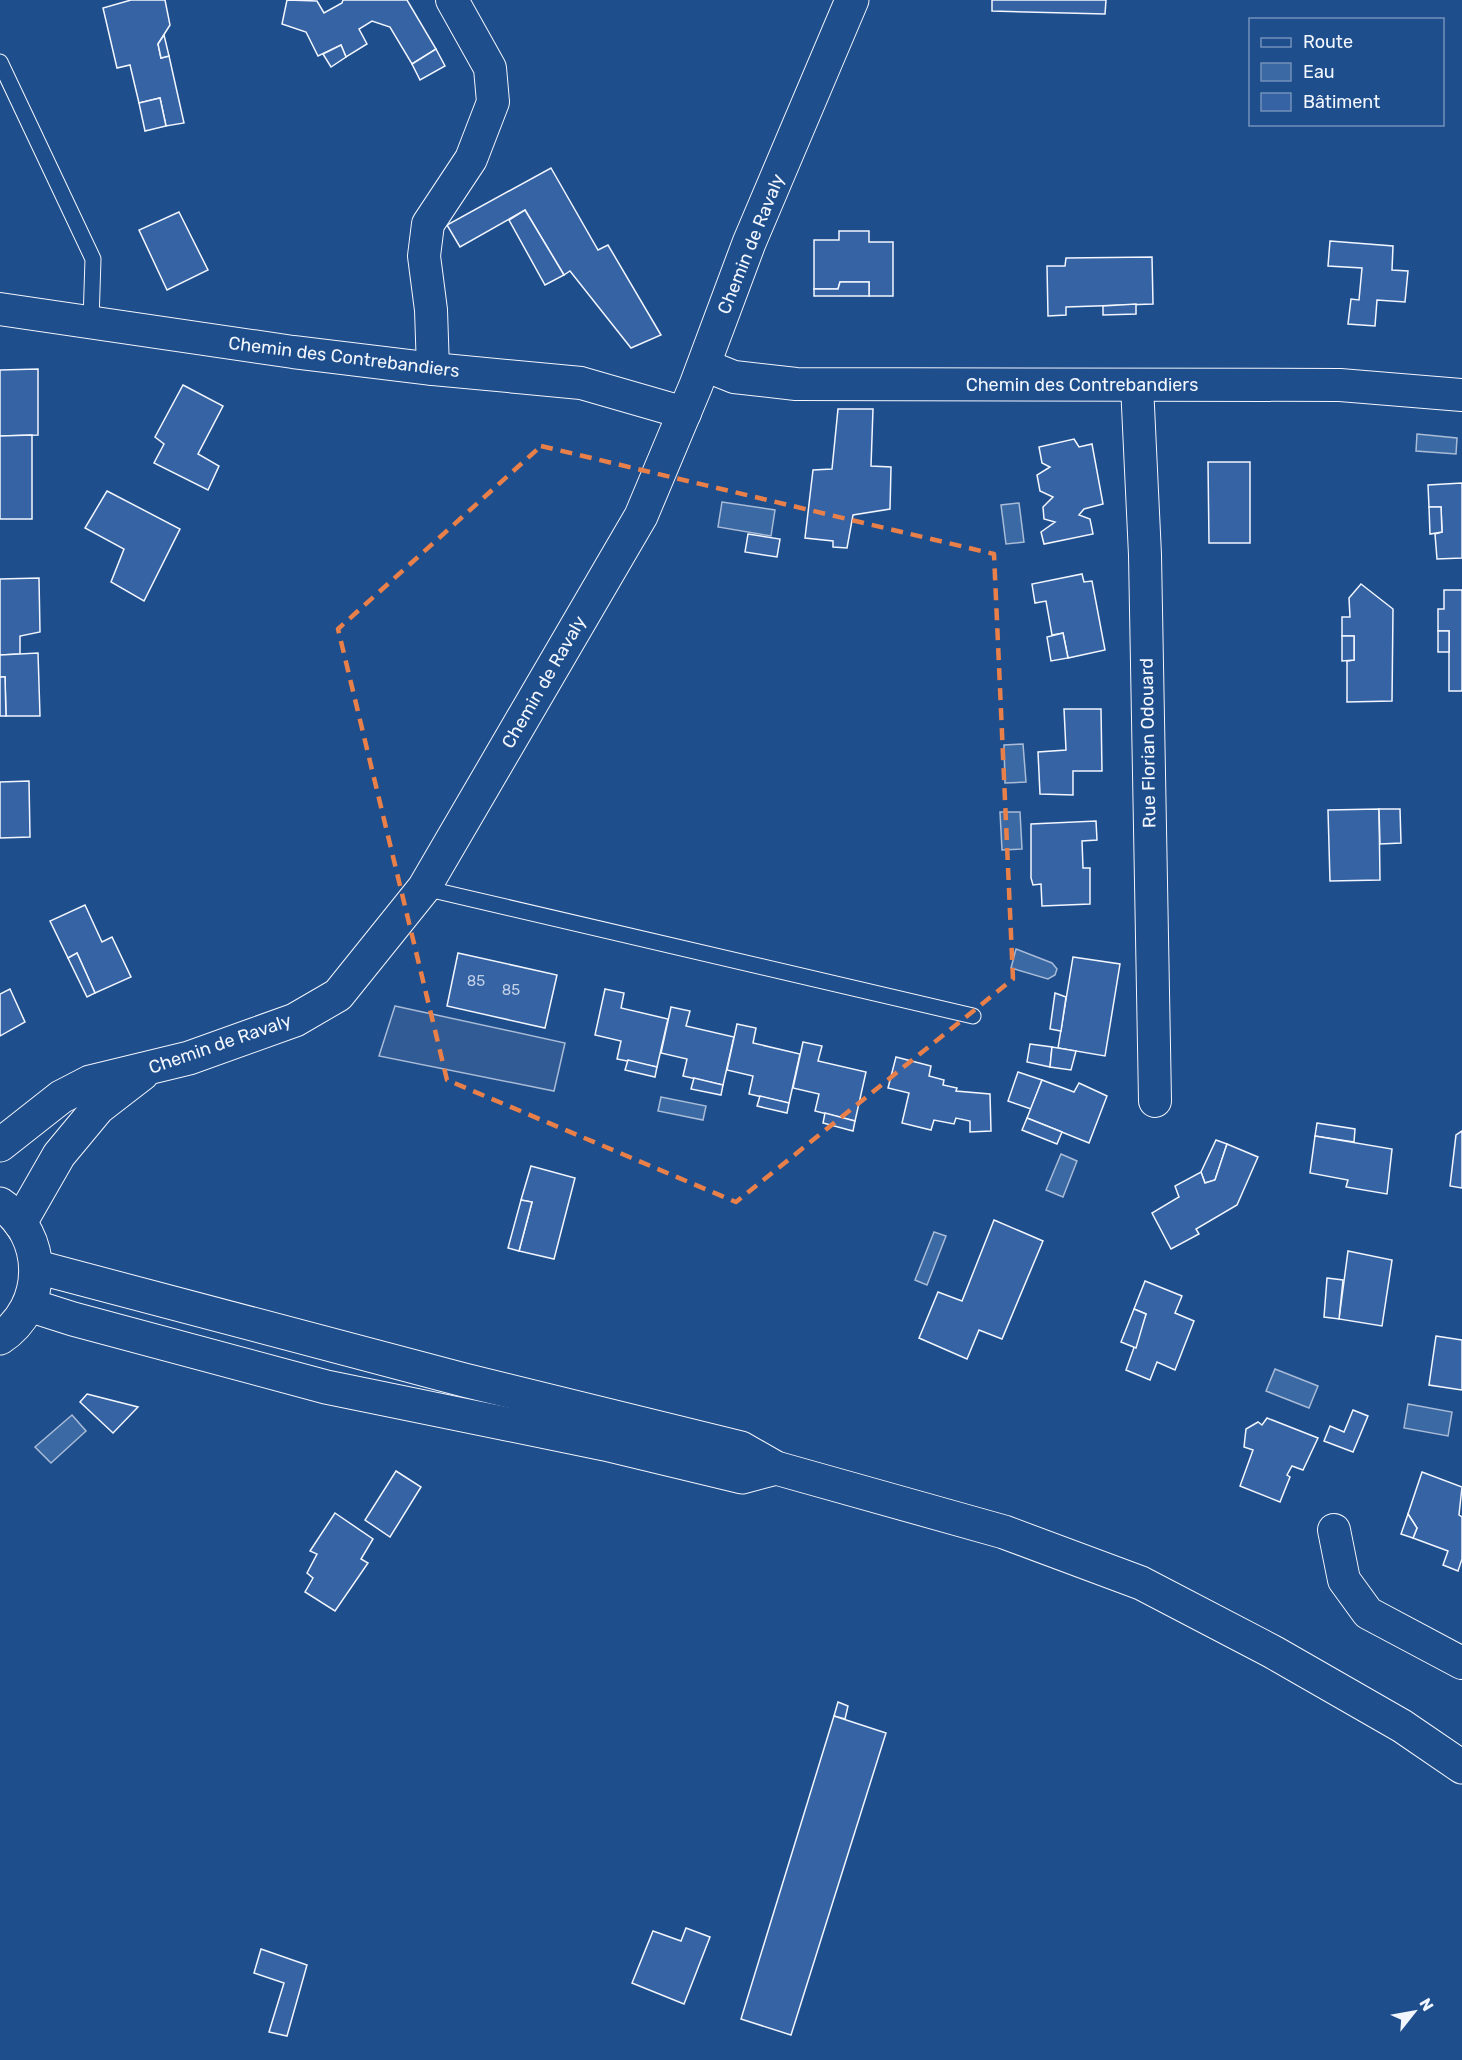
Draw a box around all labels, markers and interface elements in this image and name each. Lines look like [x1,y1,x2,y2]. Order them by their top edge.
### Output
legend [1249,18,1444,126]
text: Route [1303,31,1353,53]
text: Eau [1303,61,1335,83]
text: Bâtiment [1303,91,1380,113]
street label: Chemin de Ravaly [713,171,789,317]
street label: Chemin des Contrebandiers [227,332,461,382]
street label: Chemin des Contrebandiers [966,374,1198,396]
street label: Chemin de Ravaly [497,612,591,752]
street label: Rue Florian Odouard [1136,658,1160,828]
house number: 85 [467,972,485,990]
house number: 85 [502,981,520,999]
street label: Chemin de Ravaly [146,1009,294,1079]
north arrow [1384,1982,1444,2042]
text: N [1415,1995,1438,2014]

